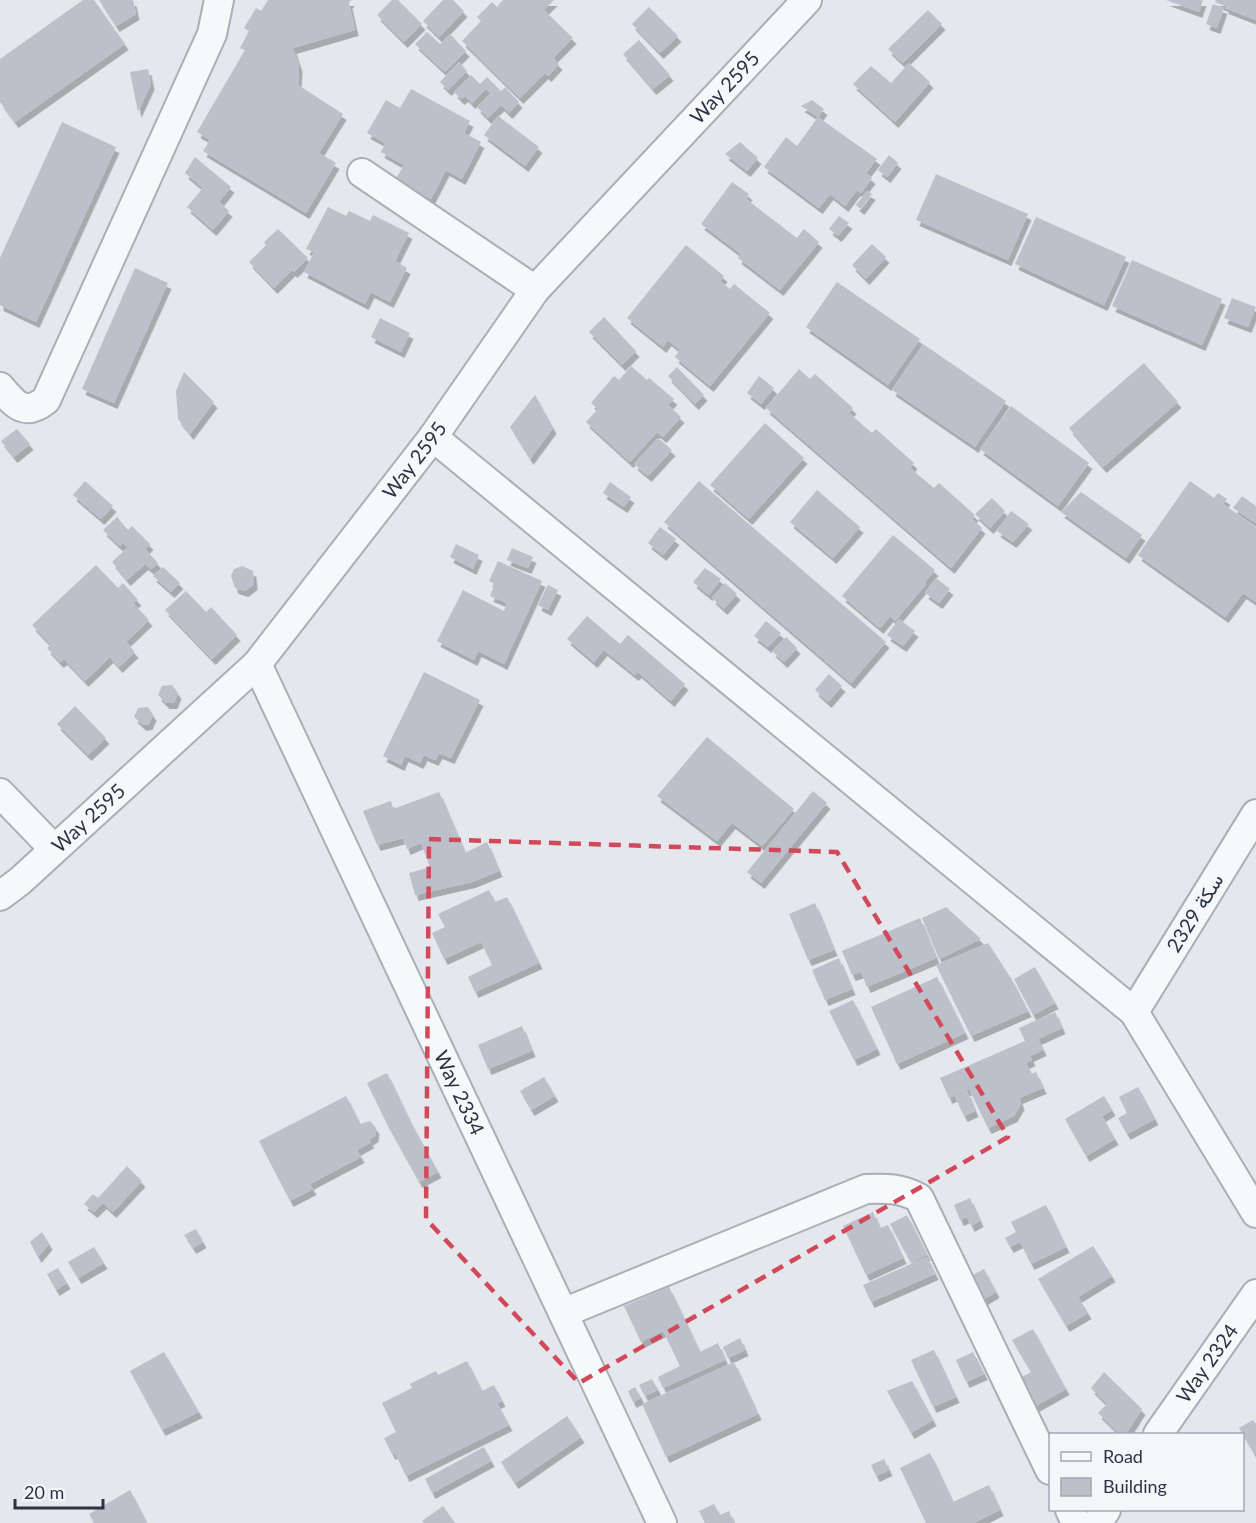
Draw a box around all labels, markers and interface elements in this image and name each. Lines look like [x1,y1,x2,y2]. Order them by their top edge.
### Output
street label: Way 2595 [684,46,764,128]
street label: Way 2595 [377,417,451,503]
street label: Way 2595 [46,778,129,857]
street label: سكة 2329 [1161,869,1228,956]
street label: Way 2334 [430,1046,490,1139]
street label: Way 2324 [1171,1319,1243,1407]
legend [1049,1433,1244,1511]
text: Road [1103,1445,1143,1467]
scale bar [15,1472,104,1510]
text: Building [1103,1475,1167,1497]
text: 20 m [24,1481,64,1503]

